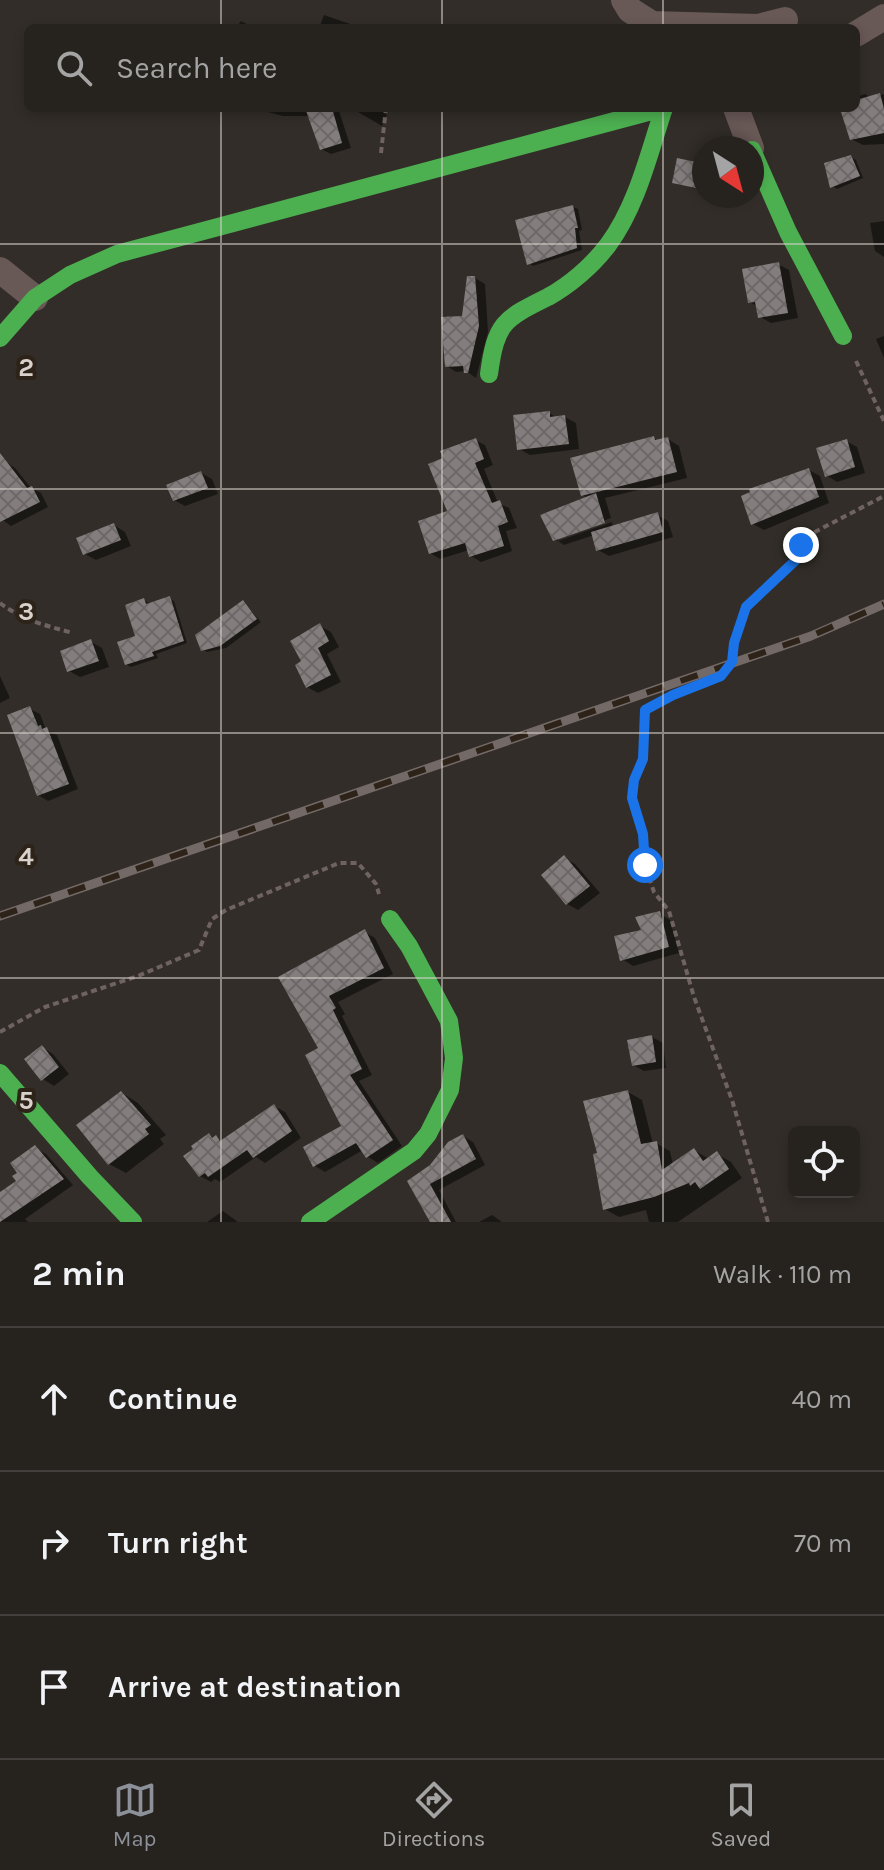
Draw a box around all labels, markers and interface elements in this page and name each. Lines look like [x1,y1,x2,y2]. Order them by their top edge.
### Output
search box [24,24,860,112]
icon: search [52,46,96,90]
text: Search here [116,50,277,86]
north arrow [692,136,764,208]
text: 2 [18,352,34,383]
route end [783,527,819,563]
text: 3 [18,596,34,627]
text: 4 [18,841,34,872]
route start [627,847,663,883]
text: 5 [18,1085,34,1116]
map controls [788,1126,860,1198]
button: locate [788,1126,860,1198]
text: 2 min [32,1254,126,1294]
text: Walk · 110 m [713,1259,852,1290]
icon: ahead [32,1377,76,1421]
text: Continue [108,1381,238,1417]
text: 40 m [792,1384,852,1415]
icon: right [32,1521,76,1565]
text: Turn right [108,1525,248,1561]
text: 70 m [794,1528,852,1559]
icon: arrive [32,1665,76,1709]
text: Arrive at destination [108,1669,402,1705]
tab: Map [113,1778,157,1852]
tab: Directions [382,1778,485,1852]
tab: Saved [711,1778,771,1852]

